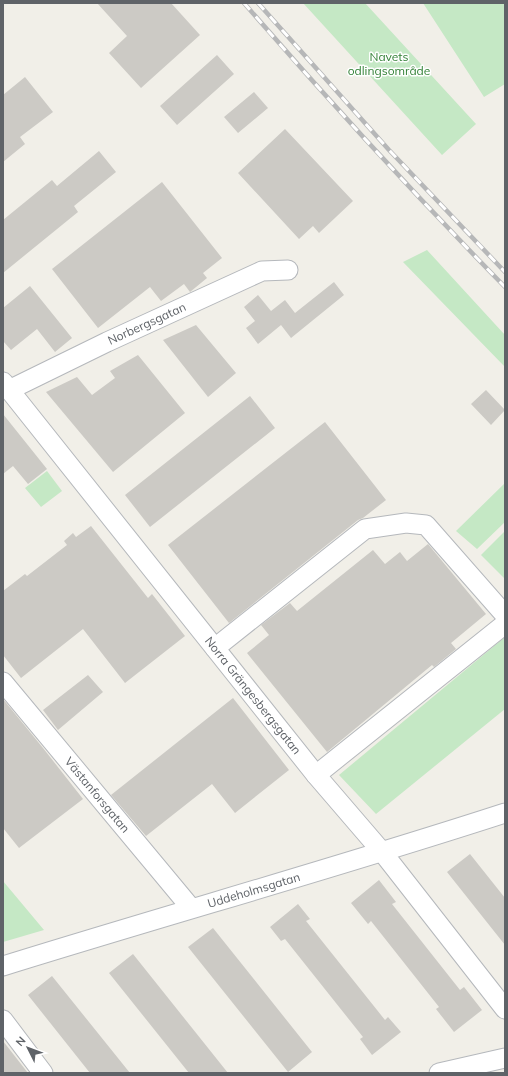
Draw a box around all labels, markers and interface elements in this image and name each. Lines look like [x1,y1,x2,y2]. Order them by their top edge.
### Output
park label: Navets odlingsområde [348,49,430,78]
street label: Norbergsgatan [105,299,188,348]
street label: Norra Grängesbergsgatan [202,634,305,757]
street label: Västanforsgatan [62,754,133,836]
street label: Uddeholmsgatan [206,869,302,911]
north arrow [8,1028,48,1068]
text: N [13,1034,29,1049]

